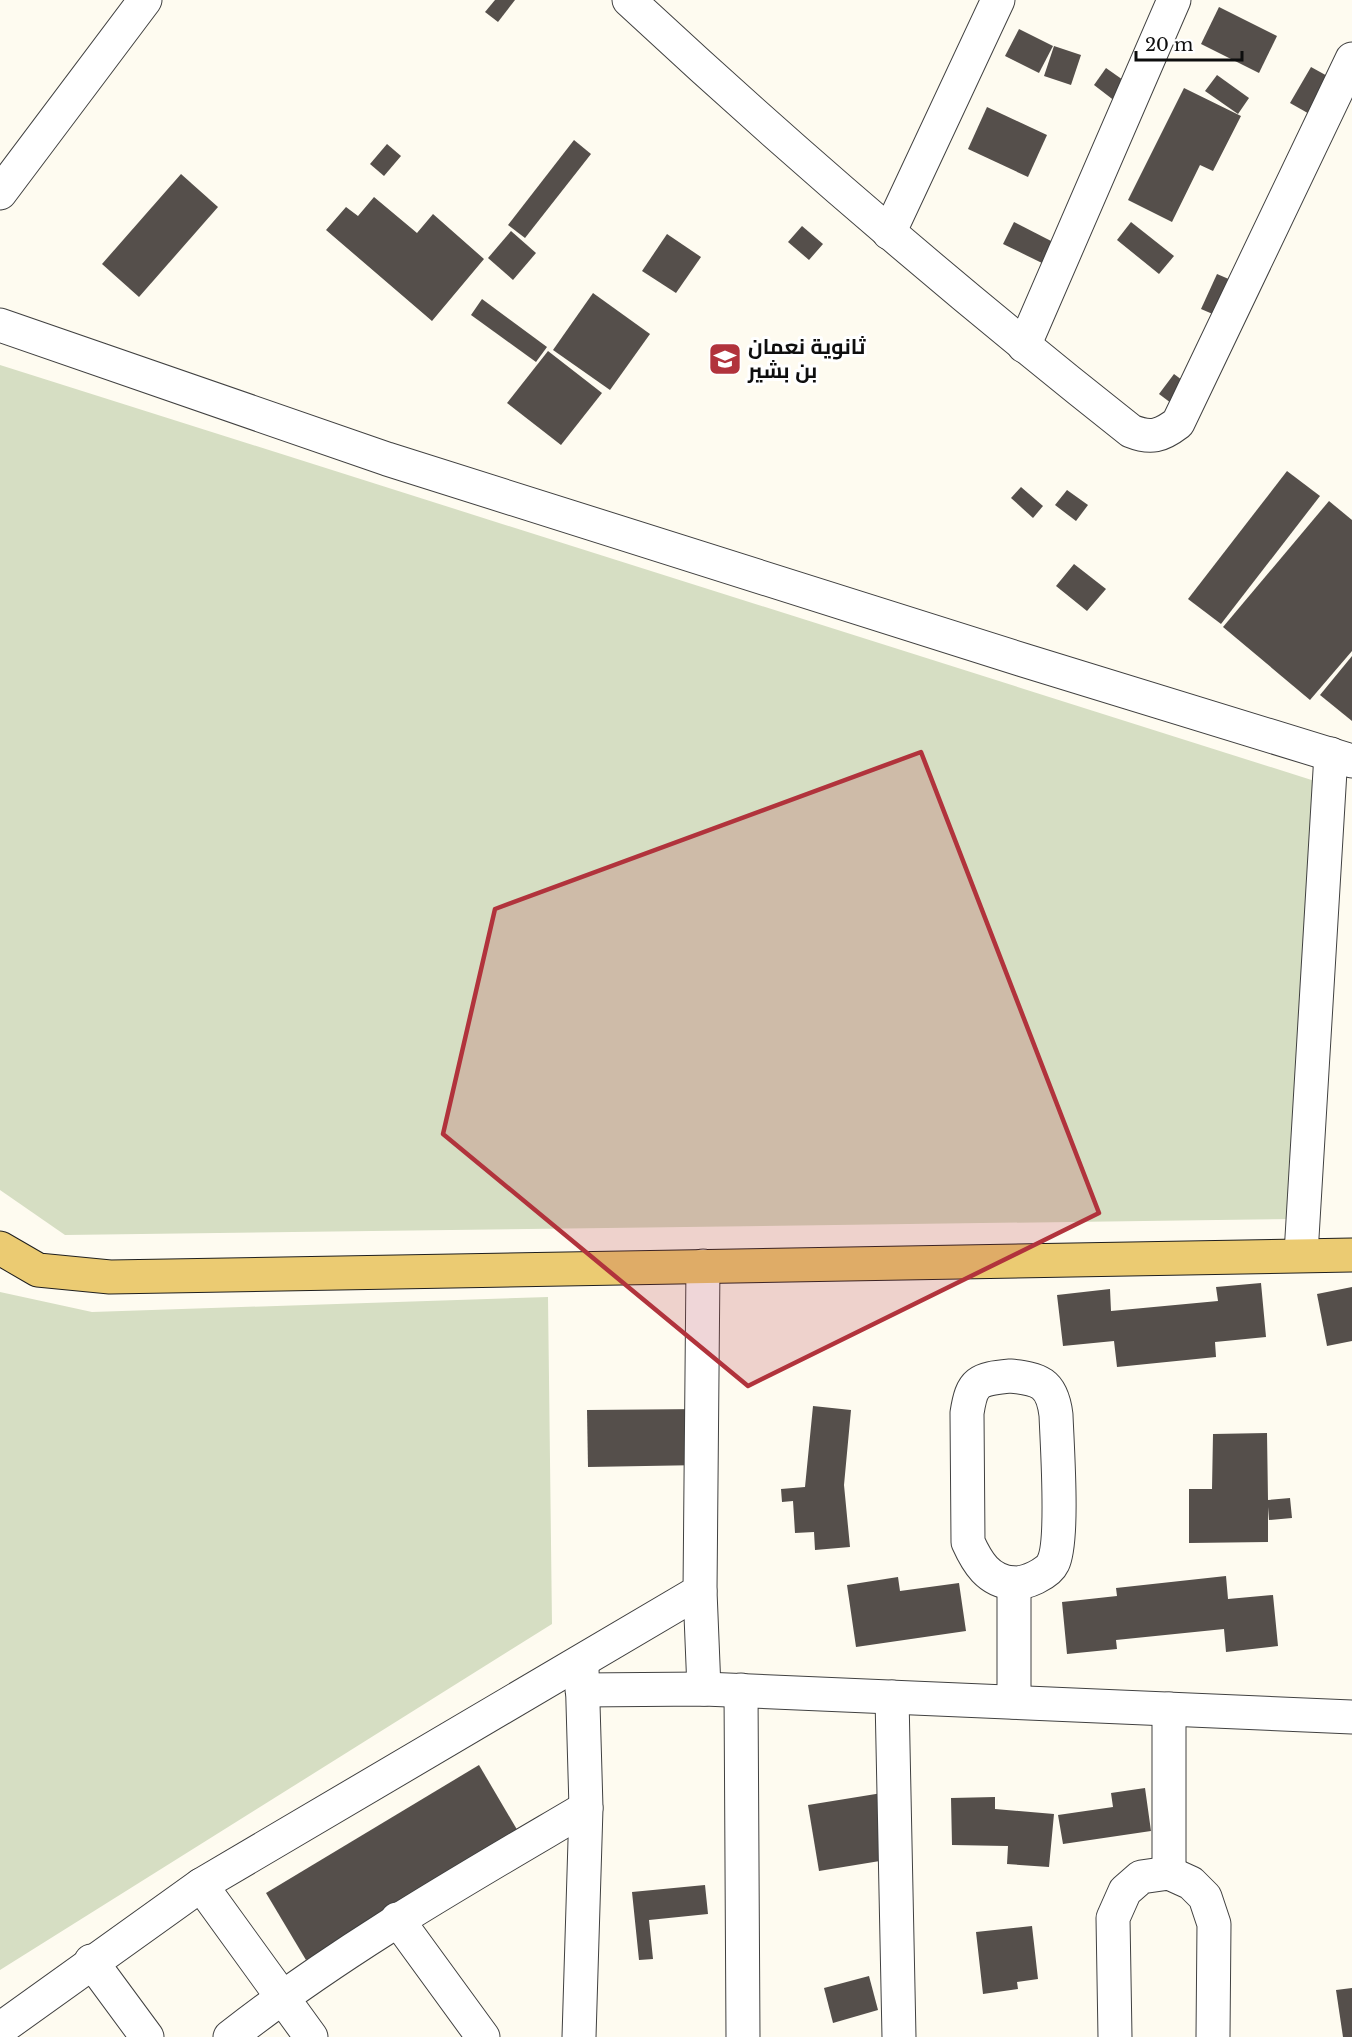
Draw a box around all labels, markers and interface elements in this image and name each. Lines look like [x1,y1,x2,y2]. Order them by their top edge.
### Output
scale bar [1136,24,1242,62]
text: 20 m [1145,34,1193,56]
place label: ثانوية نعمان بن بشير [747,334,866,384]
school or university icon: ثانوية نعمان بن بشير [707,341,743,377]

